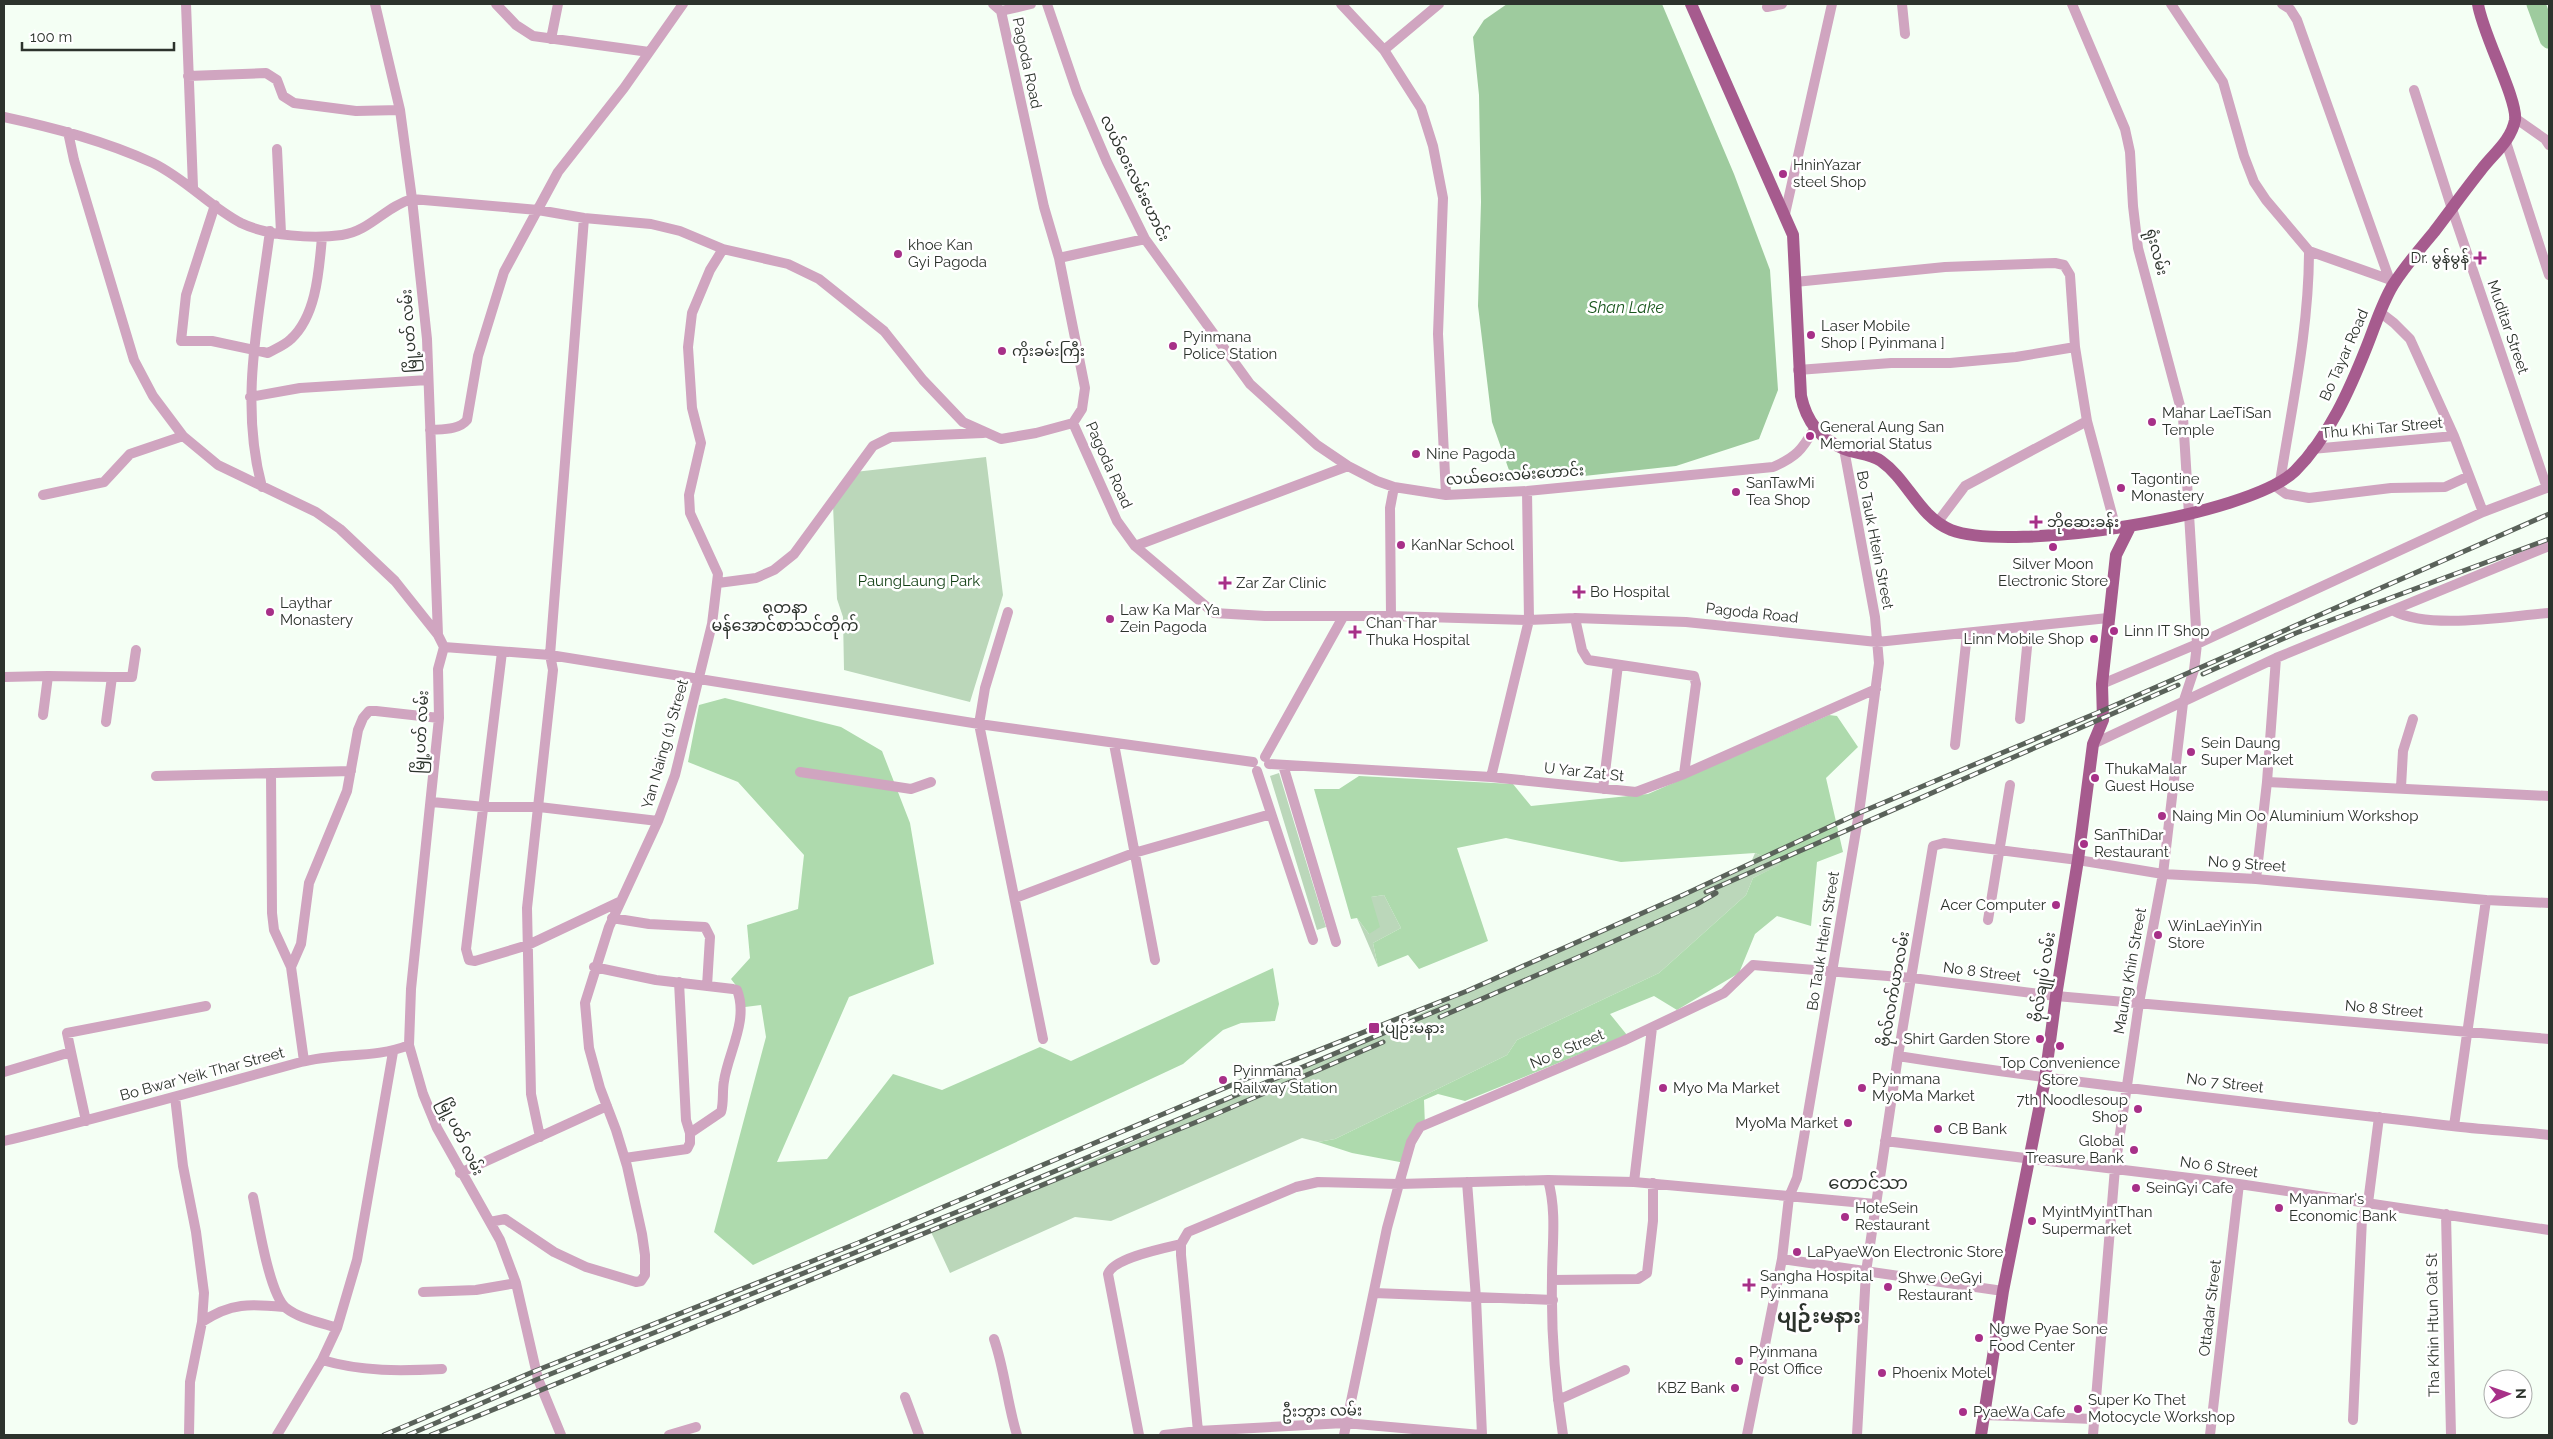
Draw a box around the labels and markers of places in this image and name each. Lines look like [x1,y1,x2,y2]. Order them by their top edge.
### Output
place label: HninYazar steel Shop [1793,156,1866,191]
marker: HninYazar steel Shop [1777,168,1789,180]
place label: khoe Kan Gyi Pagoda [908,236,987,271]
marker: khoe Kan Gyi Pagoda [892,248,904,260]
place label: Dr. မွန်မွန် [2410,248,2469,270]
marker: Dr. မွန်မွန် [2473,251,2487,265]
place label: Laser Mobile Shop [ Pyinmana ] [1821,317,1945,352]
place label: Pyinmana Police Station [1183,328,1277,363]
marker: Laser Mobile Shop [ Pyinmana ] [1805,329,1817,341]
marker: Pyinmana Police Station [1167,340,1179,352]
place label: ကိုးခမ်းကြီး [1012,341,1085,363]
marker: ကိုးခမ်းကြီး [996,345,1008,357]
place label: Mahar LaeTiSan Temple [2162,404,2272,439]
marker: Mahar LaeTiSan Temple [2146,416,2158,428]
place label: General Aung San Memorial Status [1820,418,1944,453]
marker: General Aung San Memorial Status [1804,430,1816,442]
place label: Nine Pagoda [1426,445,1515,463]
marker: Nine Pagoda [1410,448,1422,460]
place label: Tagontine Monastery [2131,470,2204,505]
place label: SanTawMi Tea Shop [1746,474,1814,509]
marker: Tagontine Monastery [2115,482,2127,494]
marker: SanTawMi Tea Shop [1730,486,1742,498]
place label: ဘိုဆေးခန်း [2047,512,2119,534]
marker: ဘိုဆေးခန်း [2029,515,2043,529]
place label: KanNar School [1411,536,1515,554]
marker: KanNar School [1395,539,1407,551]
marker: Silver Moon Electronic Store [2047,541,2059,553]
place label: Silver Moon Electronic Store [1998,555,2108,590]
place label: Zar Zar Clinic [1236,574,1327,592]
marker: Zar Zar Clinic [1218,576,1232,590]
place label: Bo Hospital [1590,583,1671,601]
marker: Bo Hospital [1572,585,1586,599]
place label: Laythar Monastery [280,594,353,629]
place label: Law Ka Mar Ya Zein Pagoda [1120,601,1220,636]
marker: Laythar Monastery [264,606,276,618]
marker: Law Ka Mar Ya Zein Pagoda [1104,613,1116,625]
place label: Chan Thar Thuka Hospital [1366,614,1471,649]
place label: Linn IT Shop [2124,622,2210,640]
marker: Chan Thar Thuka Hospital [1348,625,1362,639]
marker: Linn IT Shop [2108,625,2120,637]
place label: Linn Mobile Shop [1963,630,2084,648]
marker: Linn Mobile Shop [2088,633,2100,645]
place label: Sein Daung Super Market [2201,734,2294,769]
marker: Sein Daung Super Market [2185,746,2197,758]
place label: ThukaMalar Guest House [2105,760,2195,795]
marker: ThukaMalar Guest House [2089,772,2101,784]
place label: Naing Min Oo Aluminium Workshop [2172,807,2419,825]
marker: Naing Min Oo Aluminium Workshop [2156,810,2168,822]
place label: SanThiDar Restaurant [2094,826,2169,861]
marker: SanThiDar Restaurant [2078,838,2090,850]
place label: Acer Computer [1940,896,2047,914]
marker: Acer Computer [2050,899,2062,911]
place label: WinLaeYinYin Store [2168,917,2262,952]
marker: WinLaeYinYin Store [2152,929,2164,941]
place label: ပျဉ်းမနား [1385,1018,1445,1040]
marker: ပျဉ်းမနား [1367,1021,1381,1035]
place label: Shirt Garden Store [1903,1030,2030,1048]
marker: Shirt Garden Store [2034,1033,2046,1045]
marker: Top Convenience Store [2054,1040,2066,1052]
place label: Top Convenience Store [2000,1054,2120,1089]
place label: Pyinmana Railway Station [1233,1062,1338,1097]
place label: Pyinmana MyoMa Market [1872,1070,1975,1105]
marker: Pyinmana Railway Station [1217,1074,1229,1086]
place label: Myo Ma Market [1673,1079,1780,1097]
marker: Myo Ma Market [1657,1082,1669,1094]
marker: Pyinmana MyoMa Market [1856,1082,1868,1094]
place label: 7th Noodlesoup Shop [2017,1091,2128,1126]
marker: 7th Noodlesoup Shop [2132,1103,2144,1115]
place label: MyoMa Market [1735,1114,1838,1132]
marker: MyoMa Market [1842,1117,1854,1129]
place label: CB Bank [1948,1120,2007,1138]
marker: CB Bank [1932,1123,1944,1135]
place label: Global Treasure Bank [2026,1132,2125,1167]
marker: Global Treasure Bank [2128,1144,2140,1156]
place label: SeinGyi Cafe [2146,1179,2234,1197]
marker: SeinGyi Cafe [2130,1182,2142,1194]
place label: Myanmar's Economic Bank [2289,1190,2397,1225]
place label: HoteSein Restaurant [1855,1199,1930,1234]
marker: Myanmar's Economic Bank [2273,1202,2285,1214]
place label: MyintMyintThan Supermarket [2042,1203,2152,1238]
marker: HoteSein Restaurant [1839,1211,1851,1223]
marker: MyintMyintThan Supermarket [2026,1215,2038,1227]
place label: LaPyaeWon Electronic Store [1807,1243,2004,1261]
marker: LaPyaeWon Electronic Store [1791,1246,1803,1258]
place label: Sangha Hospital Pyinmana [1760,1267,1874,1302]
place label: Shwe OeGyi Restaurant [1898,1269,1982,1304]
marker: Sangha Hospital Pyinmana [1742,1278,1756,1292]
marker: Shwe OeGyi Restaurant [1882,1281,1894,1293]
place label: Ngwe Pyae Sone Food Center [1989,1320,2108,1355]
marker: Ngwe Pyae Sone Food Center [1973,1332,1985,1344]
place label: Pyinmana Post Office [1749,1343,1823,1378]
marker: Pyinmana Post Office [1733,1355,1745,1367]
place label: Phoenix Motel [1892,1364,1992,1382]
marker: Phoenix Motel [1876,1367,1888,1379]
place label: KBZ Bank [1657,1379,1725,1397]
marker: KBZ Bank [1729,1382,1741,1394]
place label: Super Ko Thet Motocycle Workshop [2088,1391,2235,1426]
place label: PyaeWa Cafe [1973,1403,2065,1421]
marker: Super Ko Thet Motocycle Workshop [2072,1403,2084,1415]
marker: PyaeWa Cafe [1957,1406,1969,1418]

